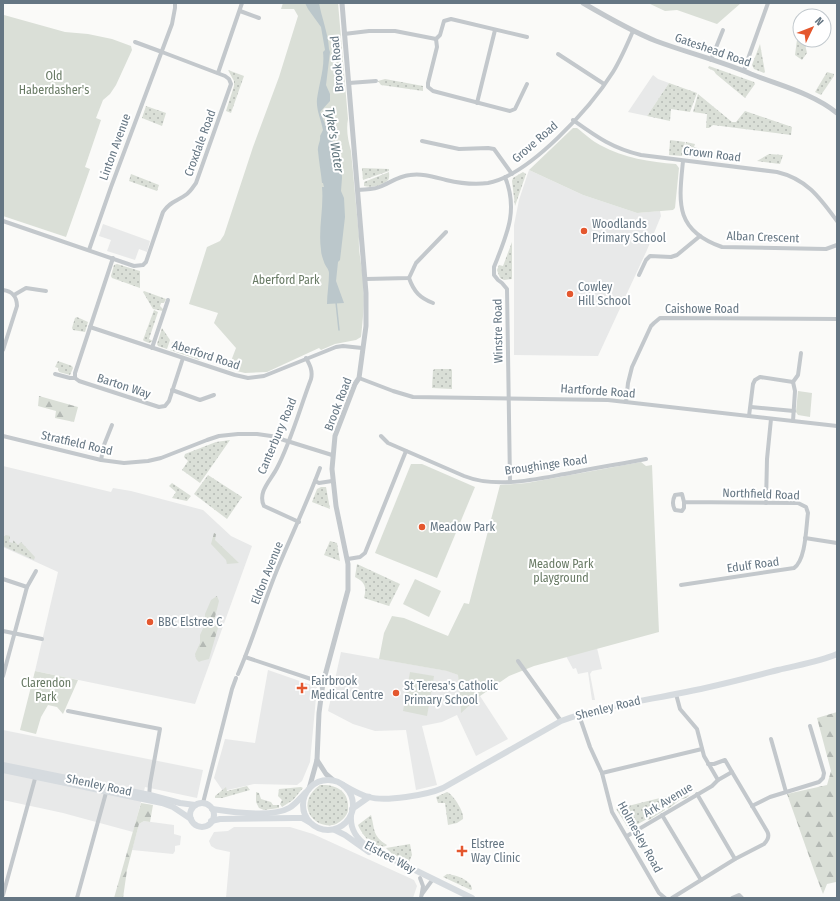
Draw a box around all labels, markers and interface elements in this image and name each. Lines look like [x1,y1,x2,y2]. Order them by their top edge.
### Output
north arrow [792,8,832,48]
text: N [812,15,826,28]
street label: Gateshead Road [673,30,753,70]
street label: Brook Road [328,35,346,93]
park label: Old Haberdasher's [19,69,89,97]
water label: Tyke's Water [322,106,347,174]
street label: Croxdale Road [181,108,219,178]
street label: Linton Avenue [96,112,134,182]
street label: Grove Road [509,118,561,166]
street label: Crown Road [682,144,742,164]
place label: Woodlands Primary School [592,217,666,245]
marker: Woodlands Primary School [579,226,589,236]
street label: Alban Crescent [726,229,800,245]
park label: Aberford Park [252,273,320,287]
place label: Cowley Hill School [578,280,631,308]
marker: Cowley Hill School [565,289,575,299]
street label: Winstre Road [490,298,506,364]
street label: Caishowe Road [665,302,739,316]
street label: Aberford Road [170,337,242,373]
street label: Barton Way [95,371,153,401]
street label: Brook Road [321,375,355,433]
street label: Hartforde Road [560,381,636,401]
street label: Canterbury Road [255,396,299,476]
street label: Stratfield Road [40,428,114,458]
street label: Broughinge Road [504,452,588,478]
street label: Northfield Road [722,486,800,502]
place label: Meadow Park [430,520,495,534]
marker: Meadow Park [417,522,427,532]
street label: Eldon Avenue [248,539,286,607]
street label: Edulf Road [726,554,780,576]
park label: Meadow Park playground [529,557,594,585]
place label: BBC Elstree C [158,615,222,629]
marker: BBC Elstree C [145,617,155,627]
place label: Fairbrook Medical Centre [311,674,384,702]
park label: Clarendon Park [21,676,71,704]
place label: St Teresa's Catholic Primary School [404,679,498,707]
marker: Fairbrook Medical Centre [296,682,308,694]
marker: St Teresa's Catholic Primary School [391,688,401,698]
street label: Shenley Road [574,693,642,723]
street label: Shenley Road [65,771,133,799]
street label: Ark Avenue [641,780,695,820]
street label: Holmesley Road [615,799,665,875]
place label: Elstree Way Clinic [471,837,520,865]
street label: Elstree Way [362,838,419,877]
marker: Elstree Way Clinic [456,845,468,857]

